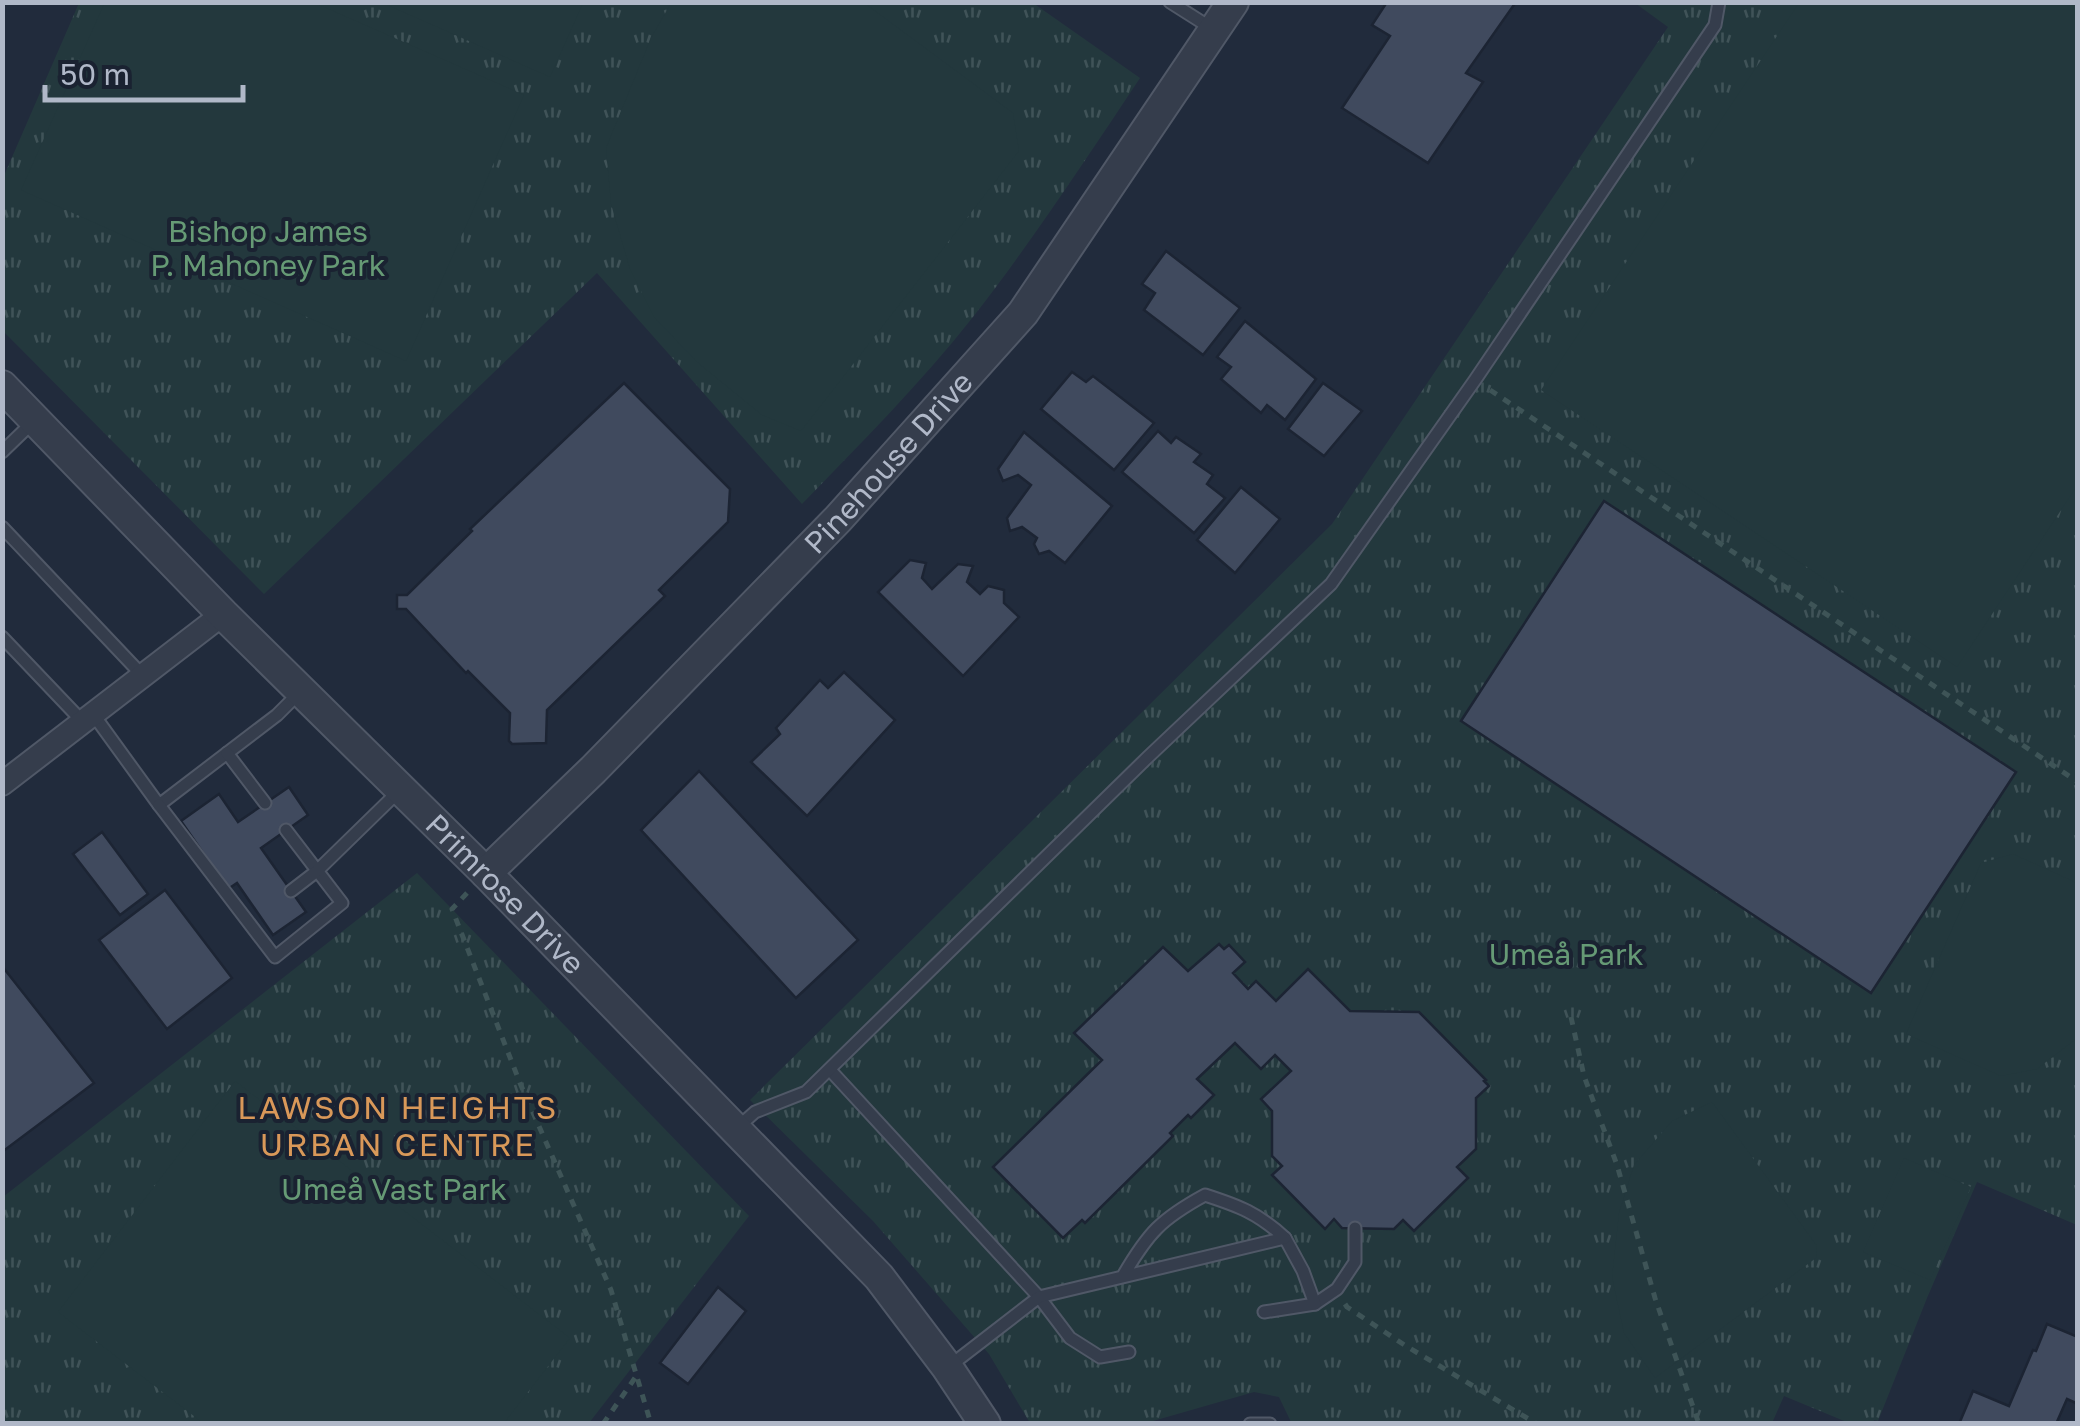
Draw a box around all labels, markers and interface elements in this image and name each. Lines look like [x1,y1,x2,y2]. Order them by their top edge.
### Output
scale bar [45,40,242,102]
text: 50 m [60,56,130,92]
park label: Bishop James P. Mahoney Park [150,213,386,283]
street label: Pinehouse Drive [797,364,980,561]
street label: Primrose Drive [419,806,592,981]
park label: Umeå Park [1488,936,1644,972]
district label: LAWSON HEIGHTS URBAN CENTRE [237,1088,559,1163]
park label: Umeå Vast Park [281,1171,507,1207]

